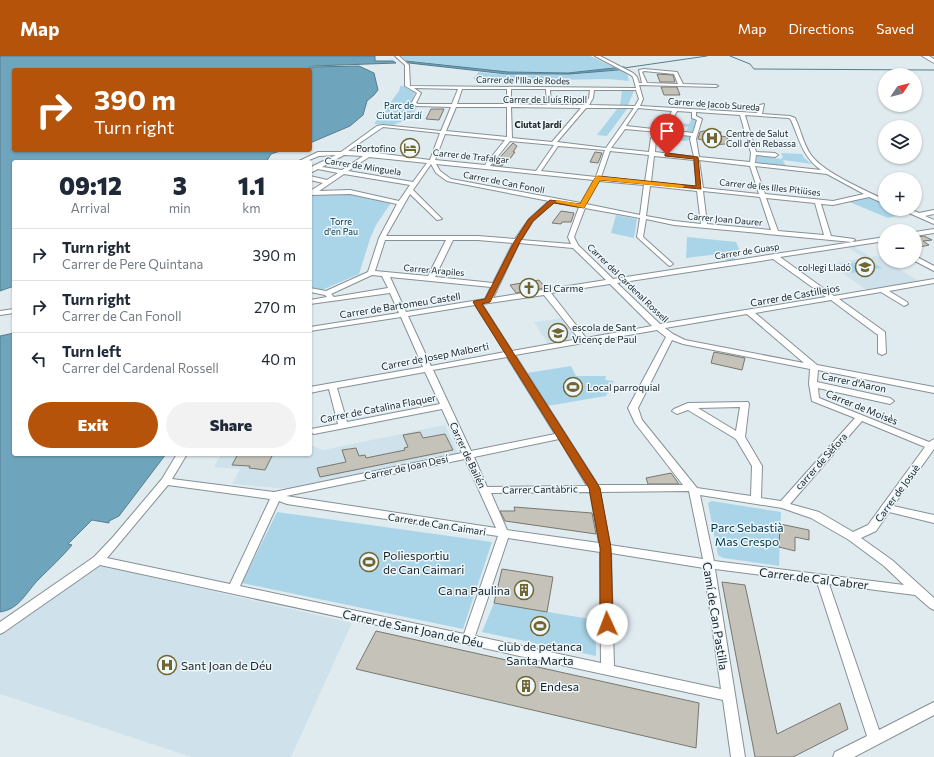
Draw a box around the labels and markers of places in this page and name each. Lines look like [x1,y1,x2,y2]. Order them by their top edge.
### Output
pin [650,114,684,155]
hospital icon: Centre de Salut Coll d'en Rebassa [701,127,723,149]
place label: Centre de Salut Coll d'en Rebassa [726,128,796,149]
hotel icon: Portofino [399,137,421,159]
place label: Portofino [356,143,396,154]
school or university icon: col·legi Lladó [854,256,876,278]
place label: col·legi Lladó [798,262,851,273]
church icon: El Carme [518,277,540,299]
place label: El Carme [543,282,583,294]
place label: escola de Sant Vicenç de Paul [572,321,637,345]
school or university icon: escola de Sant Vicenç de Paul [547,322,569,344]
sports icon: Local parroquial [562,376,584,398]
place label: Local parroquial [587,381,660,393]
place label: Poliesportiu de Can Caimari [383,548,464,576]
sports icon: Poliesportiu de Can Caimari [358,551,380,573]
building icon: Ca na Paulina [513,579,535,601]
place label: Ca na Paulina [438,583,510,597]
sports icon: club de petanca Santa Marta [529,615,551,637]
place label: club de petanca Santa Marta [498,639,582,667]
hospital icon: Sant Joan de Déu [156,654,178,676]
place label: Sant Joan de Déu [181,658,272,673]
building icon: Endesa [515,675,537,697]
place label: Endesa [540,679,579,693]

